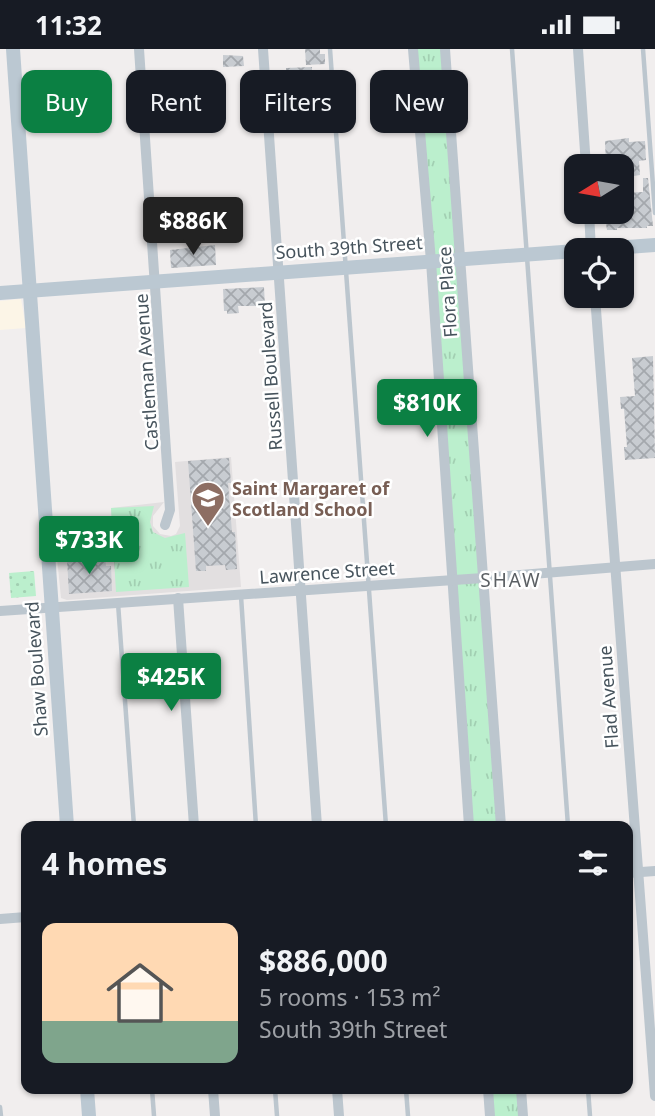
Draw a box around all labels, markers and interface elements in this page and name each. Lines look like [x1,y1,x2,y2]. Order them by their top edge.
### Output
text: 11:32 [35,7,102,43]
chip: Buy [21,70,112,133]
chip: Rent [126,70,226,133]
chip: Filters [240,70,356,133]
chip: New [370,70,468,133]
north arrow [564,154,634,224]
map controls [564,154,634,308]
pin: $886K [144,197,242,257]
text: $886K [159,204,227,236]
street label: South 39th Street [275,230,424,264]
button: locate [564,238,634,308]
street label: Flora Place [432,246,462,338]
street label: Castleman Avenue [129,293,163,451]
street label: Russell Boulevard [253,301,287,451]
pin: $810K [378,379,476,439]
text: $810K [393,386,461,418]
place label: Saint Margaret of Scotland School [232,476,390,521]
school or university icon: Saint Margaret of Scotland School [189,479,227,528]
pin: $733K [40,517,138,576]
text: $733K [55,523,123,555]
street label: Lawrence Street [258,555,396,589]
district label: SHAW [480,567,542,593]
street label: Shaw Boulevard [19,601,53,737]
street label: Flad Avenue [592,645,624,749]
pin: $425K [122,653,220,713]
text: $425K [137,660,205,692]
text: 4 homes [42,843,167,884]
icon: filters [574,844,612,882]
text: $886,000 [259,940,388,981]
icon: home [98,951,182,1035]
text: 5 rooms · 153 m² [259,981,441,1013]
text: South 39th Street [259,1013,447,1045]

